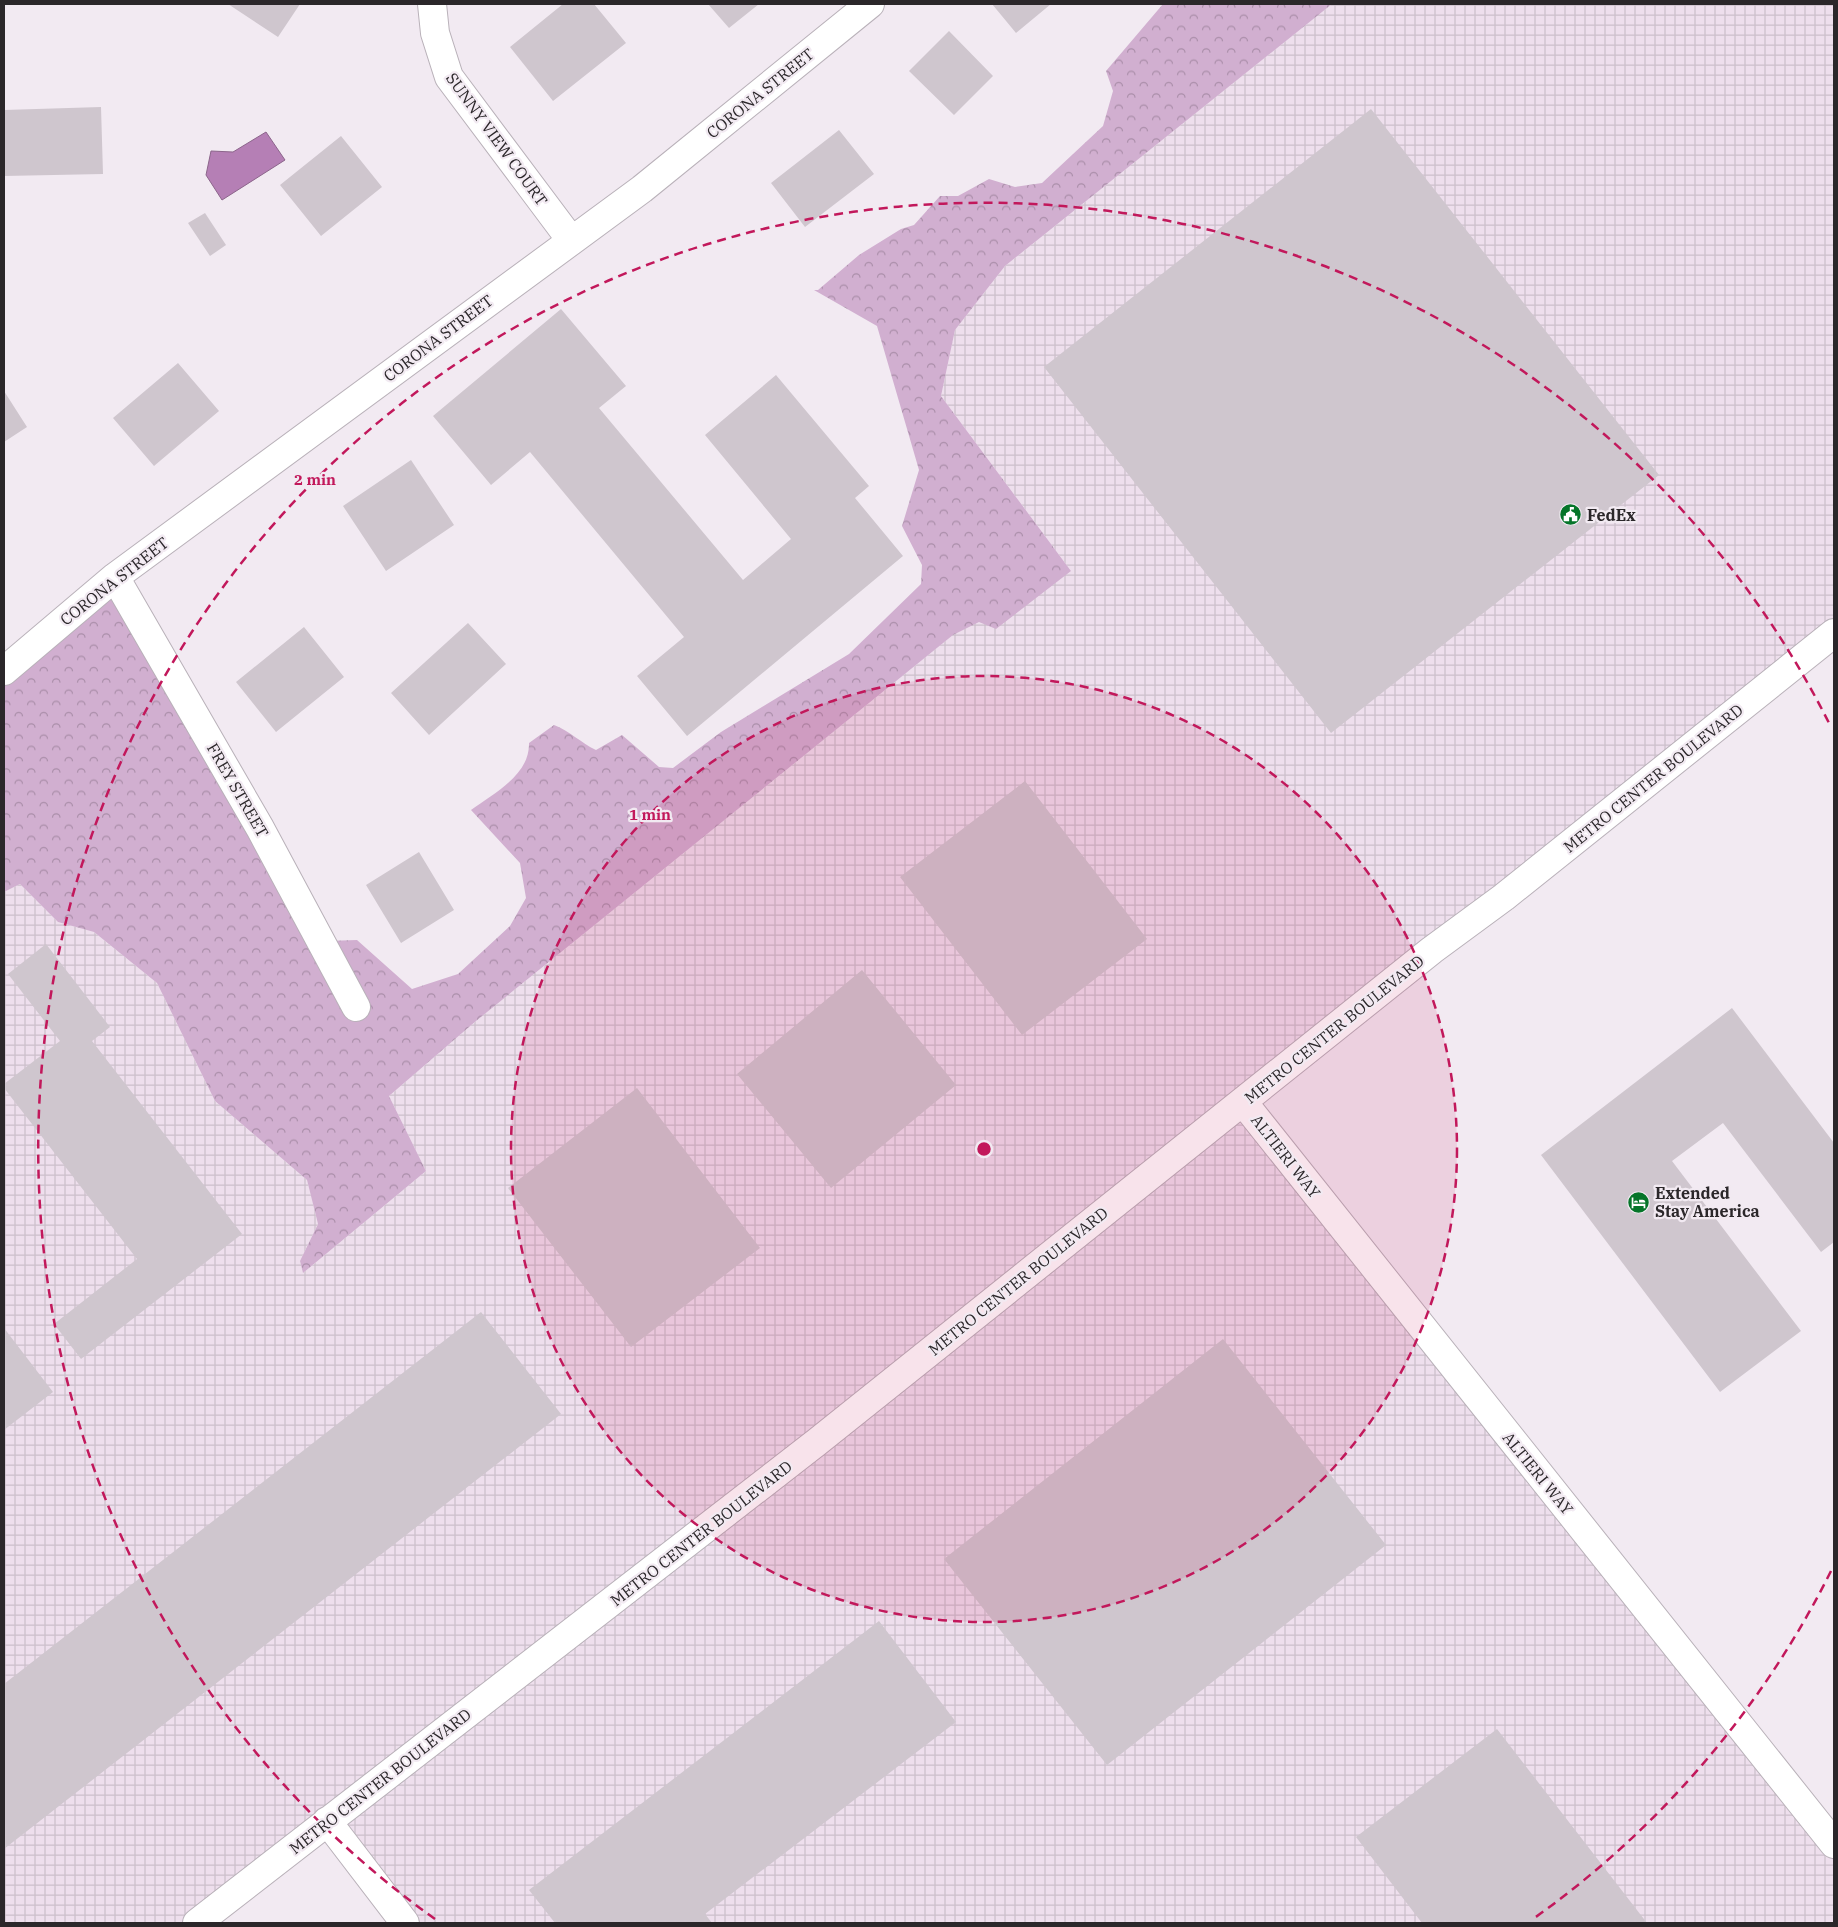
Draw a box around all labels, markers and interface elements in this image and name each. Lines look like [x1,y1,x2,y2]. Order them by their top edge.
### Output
street label: CORONA STREET [702,44,818,142]
street label: SUNNY VIEW COURT [442,69,552,209]
street label: CORONA STREET [379,290,497,386]
text: 2 min [294,470,336,489]
public building icon: FedEx [1559,503,1583,527]
place label: FedEx [1587,505,1636,525]
street label: CORONA STREET [56,532,172,630]
street label: METRO CENTER BOULEVARD [1559,699,1747,857]
street label: FREY STREET [203,739,273,841]
text: 1 min [629,805,671,824]
street label: METRO CENTER BOULEVARD [1240,950,1428,1108]
street label: ALTIERI WAY [1247,1110,1325,1202]
centre of rings [975,1140,993,1158]
place label: Extended Stay America [1655,1183,1760,1221]
hotel icon: Extended Stay America [1627,1190,1651,1214]
street label: METRO CENTER BOULEVARD [924,1202,1112,1360]
street label: ALTIERI WAY [1499,1428,1577,1518]
street label: METRO CENTER BOULEVARD [606,1456,796,1610]
street label: METRO CENTER BOULEVARD [285,1704,475,1858]

